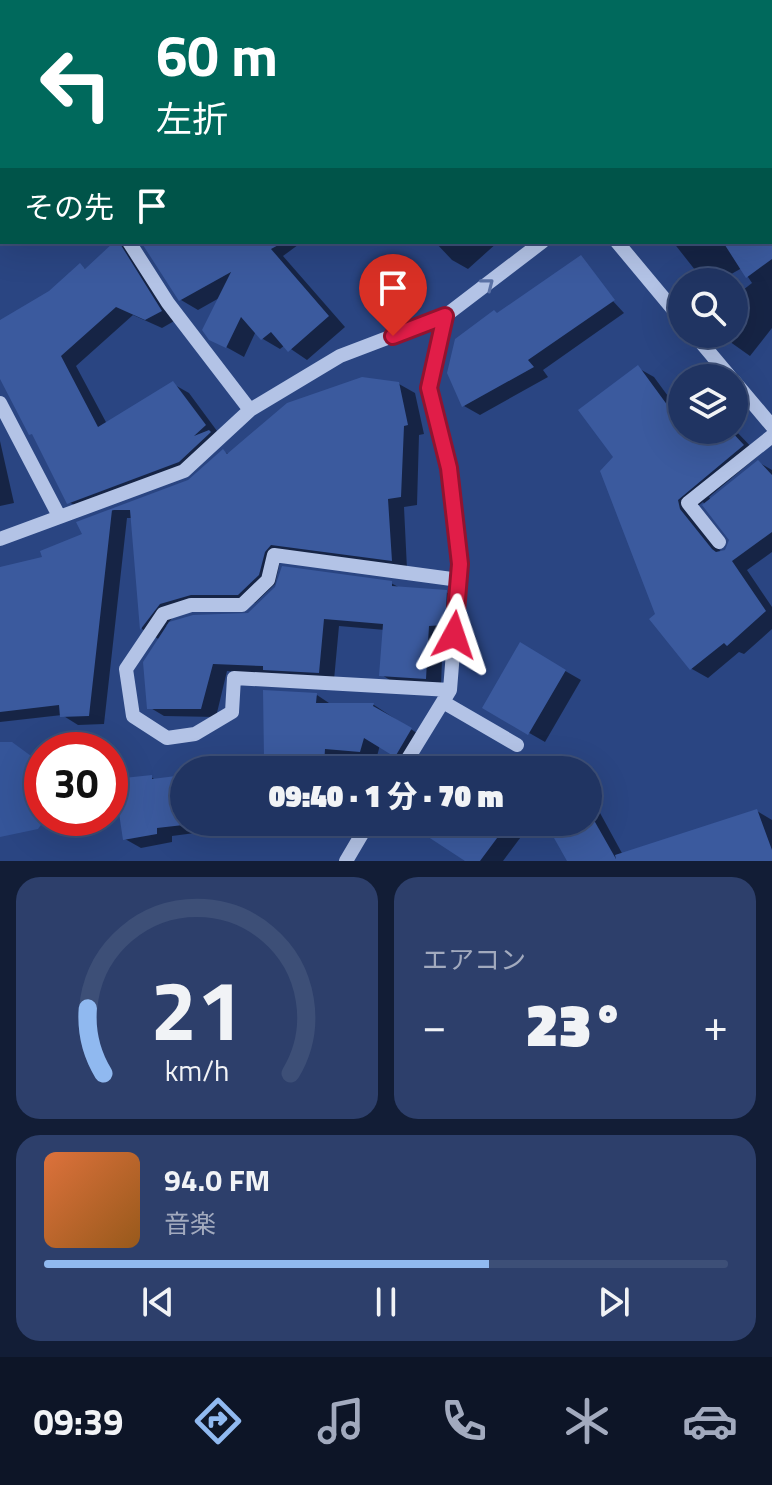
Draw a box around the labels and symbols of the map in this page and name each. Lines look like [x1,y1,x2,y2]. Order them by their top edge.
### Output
pin [359,254,427,336]
one-way arrow [479,279,494,293]
position arrow [412,593,496,677]
speed limit sign: 30 [24,732,128,836]

